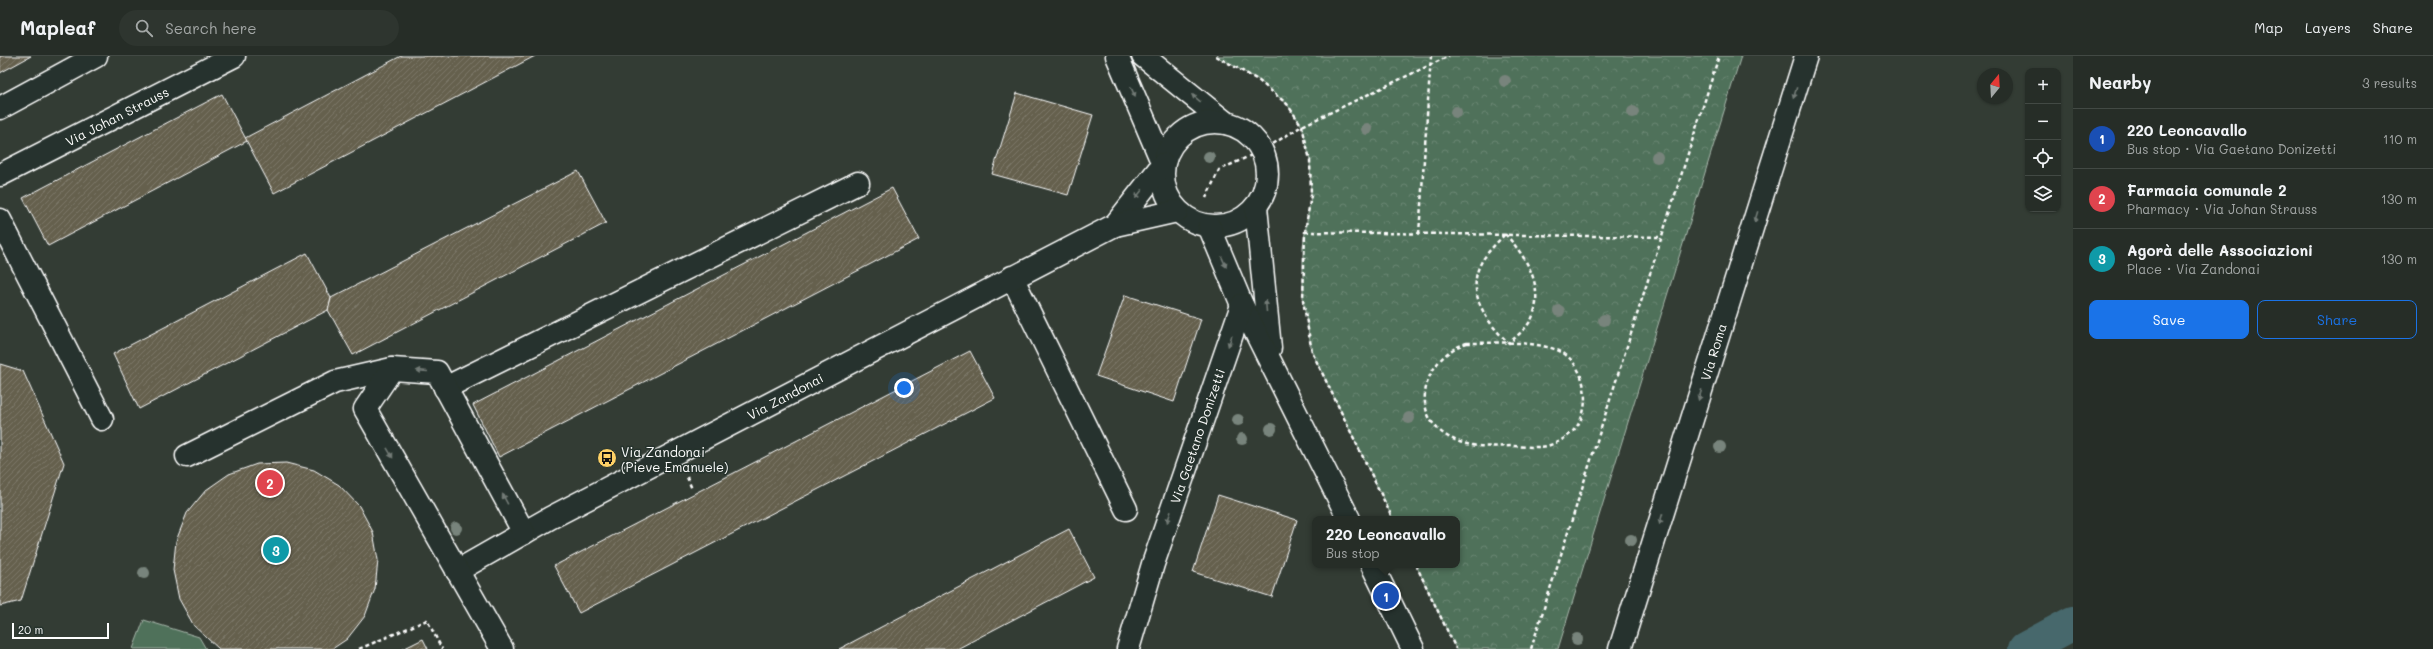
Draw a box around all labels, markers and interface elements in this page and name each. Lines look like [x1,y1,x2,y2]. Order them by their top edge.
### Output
search box [119,10,399,46]
text: Mapleaf [20,15,95,40]
icon: search [133,17,155,39]
text: Search here [165,18,257,38]
text: Map [2254,18,2283,37]
text: Layers [2305,18,2351,37]
text: Share [2373,18,2413,37]
north arrow [1977,68,2013,104]
map controls [2025,68,2061,212]
button: + [2025,68,2061,104]
text: Nearby [2089,71,2151,93]
text: 3 results [2362,74,2417,91]
street label: Via Johan Strauss [63,83,171,149]
one-way arrow [1130,86,1136,98]
one-way arrow [1792,88,1798,100]
one-way arrow [1191,94,1202,103]
button: − [2025,104,2061,140]
text: 220 Leoncavallo [2127,120,2247,140]
text: 1 [2099,130,2105,147]
text: 110 m [2383,130,2417,147]
button: locate [2025,140,2061,176]
text: Bus stop · Via Gaetano Donizetti [2127,140,2336,157]
button: layers [2025,176,2061,212]
text: Farmacia comunale 2 [2127,180,2287,200]
one-way arrow [1135,189,1143,200]
text: 2 [2098,190,2106,207]
text: 130 m [2381,190,2417,207]
text: Pharmacy · Via Johan Strauss [2127,200,2317,217]
one-way arrow [1753,212,1759,224]
text: Agorà delle Associazioni [2127,240,2313,260]
text: 3 [2098,250,2106,267]
text: 130 m [2381,250,2417,267]
one-way arrow [1221,256,1228,268]
text: Place · Via Zandonai [2127,260,2260,277]
one-way arrow [1262,300,1269,312]
button: Save [2089,300,2249,339]
button: Share [2257,300,2417,339]
street label: Via Roma [1696,321,1730,383]
one-way arrow [1226,336,1232,348]
street label: Via Gaetano Donizetti [1166,366,1228,506]
one-way arrow [416,368,428,375]
street label: Via Zandonai [744,369,826,423]
your location [894,378,914,398]
one-way arrow [1697,389,1703,401]
place label: Via Zandonai (Pieve Emanuele) [621,443,728,475]
one-way arrow [387,447,393,459]
bus stop icon: Via Zandonai (Pieve Emanuele) [596,447,618,469]
pin: 2 [257,468,283,498]
one-way arrow [502,493,508,505]
one-way arrow [1166,512,1172,524]
one-way arrow [1658,513,1664,525]
popup [1312,516,1460,568]
text: 220 Leoncavallo [1326,524,1446,544]
pin: 3 [263,535,289,565]
text: Bus stop [1326,544,1379,561]
pin: 1 [1373,581,1399,611]
scale bar [12,621,109,640]
text: 20 m [18,622,43,637]

